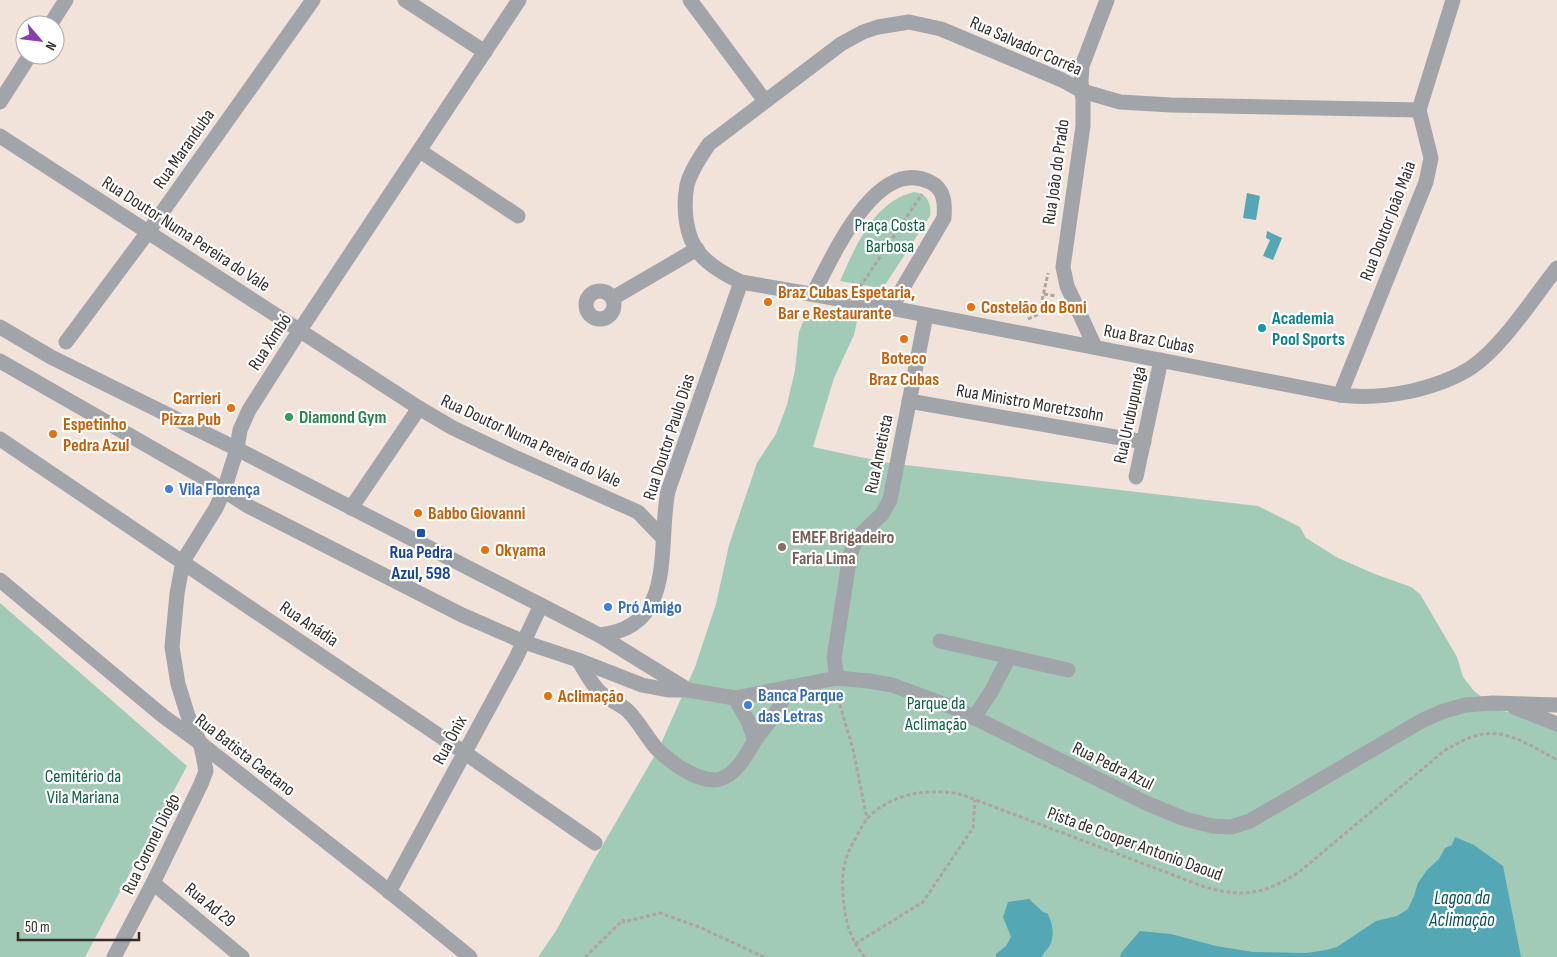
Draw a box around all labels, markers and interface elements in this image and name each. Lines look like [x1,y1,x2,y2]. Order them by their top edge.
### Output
street label: Rua Salvador Corrêa [967,12,1085,80]
north arrow [15,15,65,65]
text: N [42,39,60,53]
street label: Rua Maranduba [149,105,219,193]
street label: Rua João do Prado [1038,118,1074,226]
street label: Rua Doutor João Maia [1356,158,1421,284]
street label: Rua Doutor Numa Pereira do Vale [98,172,274,296]
park label: Praça Costa Barbosa [855,215,926,257]
place label: Braz Cubas Espetaria, Bar e Restaurante [778,282,915,324]
marker: Braz Cubas Espetaria, Bar e Restaurante [762,296,774,308]
place label: Costelão do Boni [981,297,1087,318]
marker: Costelão do Boni [965,301,977,313]
place label: Academia Pool Sports [1271,308,1345,350]
street label: Rua Ximbó [244,310,296,374]
street label: Rua Braz Cubas [1102,320,1196,358]
marker: Academia Pool Sports [1256,322,1268,334]
marker: Boteco Braz Cubas [898,333,910,345]
place label: Boteco Braz Cubas [869,348,939,390]
street label: Rua Urubupunga [1109,364,1151,466]
street label: Rua Doutor Paulo Dias [639,371,699,503]
street label: Rua Ministro Moretzsohn [955,380,1105,426]
place label: Carrieri Pizza Pub [161,388,221,430]
street label: Rua Doutor Numa Pereira do Vale [438,390,624,492]
marker: Carrieri Pizza Pub [225,402,237,414]
place label: Diamond Gym [299,407,387,428]
marker: Diamond Gym [283,411,295,423]
street label: Rua Ametista [860,413,898,495]
place label: Espetinho Pedra Azul [63,414,129,456]
marker: Espetinho Pedra Azul [47,428,59,440]
place label: Vila Florença [179,479,260,500]
marker: Vila Florença [163,483,175,495]
place label: Babbo Giovanni [428,503,525,524]
marker: Babbo Giovanni [412,507,424,519]
marker: Rua Pedra Azul, 598 [415,527,427,539]
place label: EMEF Brigadeiro Faria Lima [792,527,894,569]
place label: Okyama [495,540,546,561]
marker: EMEF Brigadeiro Faria Lima [776,541,788,553]
place label: Rua Pedra Azul, 598 [389,542,453,584]
marker: Okyama [479,544,491,556]
street label: Rua Anádia [276,597,342,651]
place label: Pró Amigo [618,597,682,618]
marker: Pró Amigo [602,601,614,613]
place label: Banca Parque das Letras [758,685,844,727]
place label: Aclimação [557,686,624,707]
marker: Aclimação [542,690,554,702]
park label: Parque da Aclimação [904,693,967,735]
marker: Banca Parque das Letras [742,699,754,711]
street label: Rua Batista Caetano [191,709,299,801]
street label: Rua Ônix [428,712,472,768]
street label: Rua Pedra Azul [1069,737,1157,795]
park label: Cemitério da Vila Mariana [45,766,121,808]
street label: Rua Coronel Diogo [118,790,184,898]
street label: Pista de Cooper Antonio Daoud [1045,803,1225,885]
street label: Rua Ad 29 [181,878,239,932]
water label: Lagoa da Aclimação [1428,887,1495,932]
scale bar [18,910,139,942]
text: 50 m [25,918,50,937]

